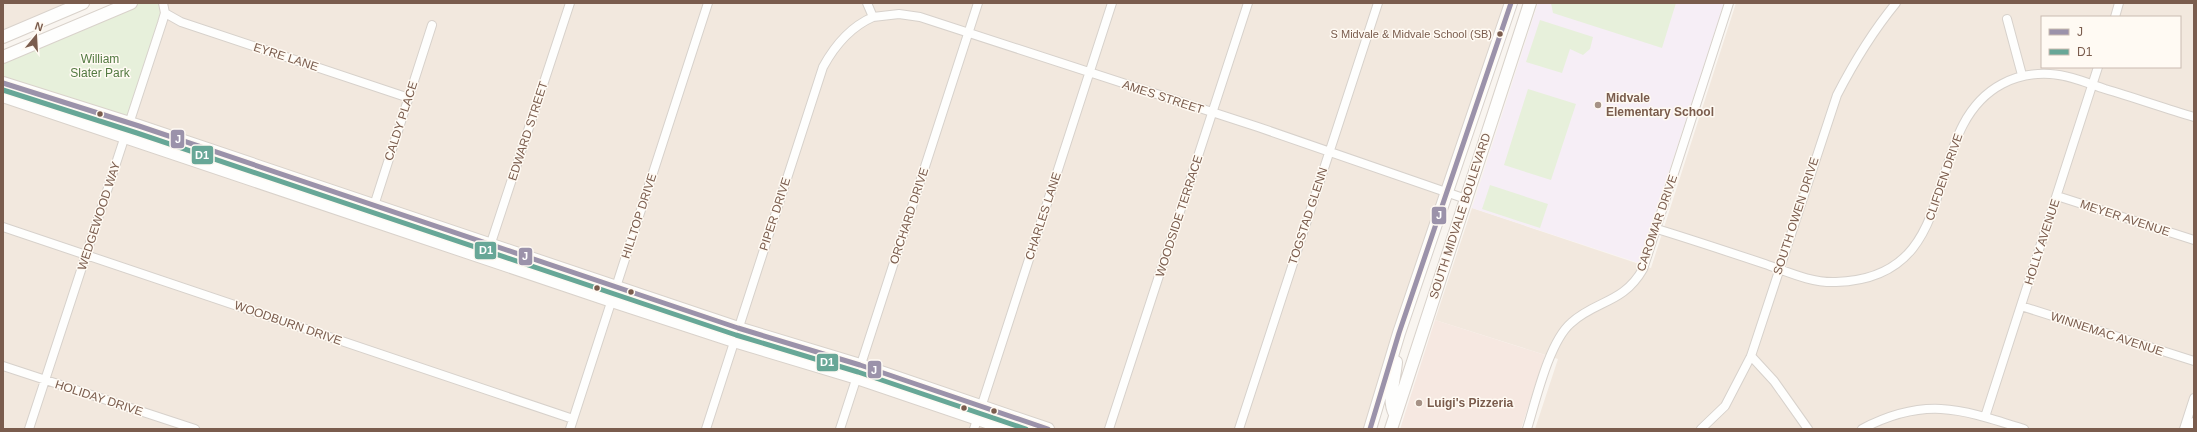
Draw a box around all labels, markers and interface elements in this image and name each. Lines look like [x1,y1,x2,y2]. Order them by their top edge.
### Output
north arrow [16,16,56,56]
legend [2041,16,2181,68]
text: N [33,20,45,33]
text: J [2077,25,2083,39]
place label: S Midvale & Midvale School (SB) [1331,28,1492,40]
marker: S Midvale & Midvale School (SB) [1495,29,1505,39]
street label: EYRE LANE [252,40,320,74]
text: D1 [2077,45,2093,59]
park label: William Slater Park [70,52,131,80]
street label: AMES STREET [1121,77,1206,117]
street label: EDWARD STREET [505,79,551,182]
street label: CALDY PLACE [382,80,420,162]
place label: Midvale Elementary School [1606,91,1714,119]
marker: Midvale Elementary School [1593,100,1603,110]
unlabelled marker [95,109,105,119]
line badge: J [170,129,185,149]
street label: SOUTH MIDVALE BOULEVARD [1427,131,1494,301]
street label: CLIFDEN DRIVE [1923,132,1965,222]
text: J [175,133,181,145]
line badge: D1 [191,145,214,165]
text: D1 [195,149,209,161]
street label: WOODSIDE TERRACE [1153,153,1205,279]
street label: SOUTH OWEN DRIVE [1770,156,1822,276]
street label: WEDGEWOOD WAY [75,160,123,272]
street label: ORCHARD DRIVE [887,166,931,266]
street label: TOGSTAD GLENN [1286,166,1330,266]
street label: CHARLES LANE [1022,170,1064,262]
street label: HILLTOP DRIVE [619,172,659,260]
street label: CAROMAR DRIVE [1634,173,1680,273]
street label: PIPER DRIVE [757,176,793,252]
street label: HOLLY AVENUE [2022,197,2062,287]
street label: MEYER AVENUE [2078,197,2172,239]
line badge: J [1431,206,1447,225]
text: J [1436,209,1442,221]
line badge: D1 [474,241,497,260]
text: D1 [479,244,493,256]
line badge: J [518,247,533,266]
text: J [522,250,528,262]
unlabelled marker [592,283,602,293]
unlabelled marker [626,287,636,297]
street label: WOODBURN DRIVE [232,298,344,348]
street label: WINNEMAC AVENUE [2049,309,2165,359]
line badge: D1 [816,353,839,372]
text: D1 [820,356,834,368]
line badge: J [867,360,882,379]
text: J [871,364,877,376]
street label: HOLIDAY DRIVE [53,377,145,419]
place label: Luigi's Pizzeria [1427,396,1514,410]
marker: Luigi's Pizzeria [1414,398,1424,408]
unlabelled marker [959,403,969,413]
unlabelled marker [989,406,999,416]

